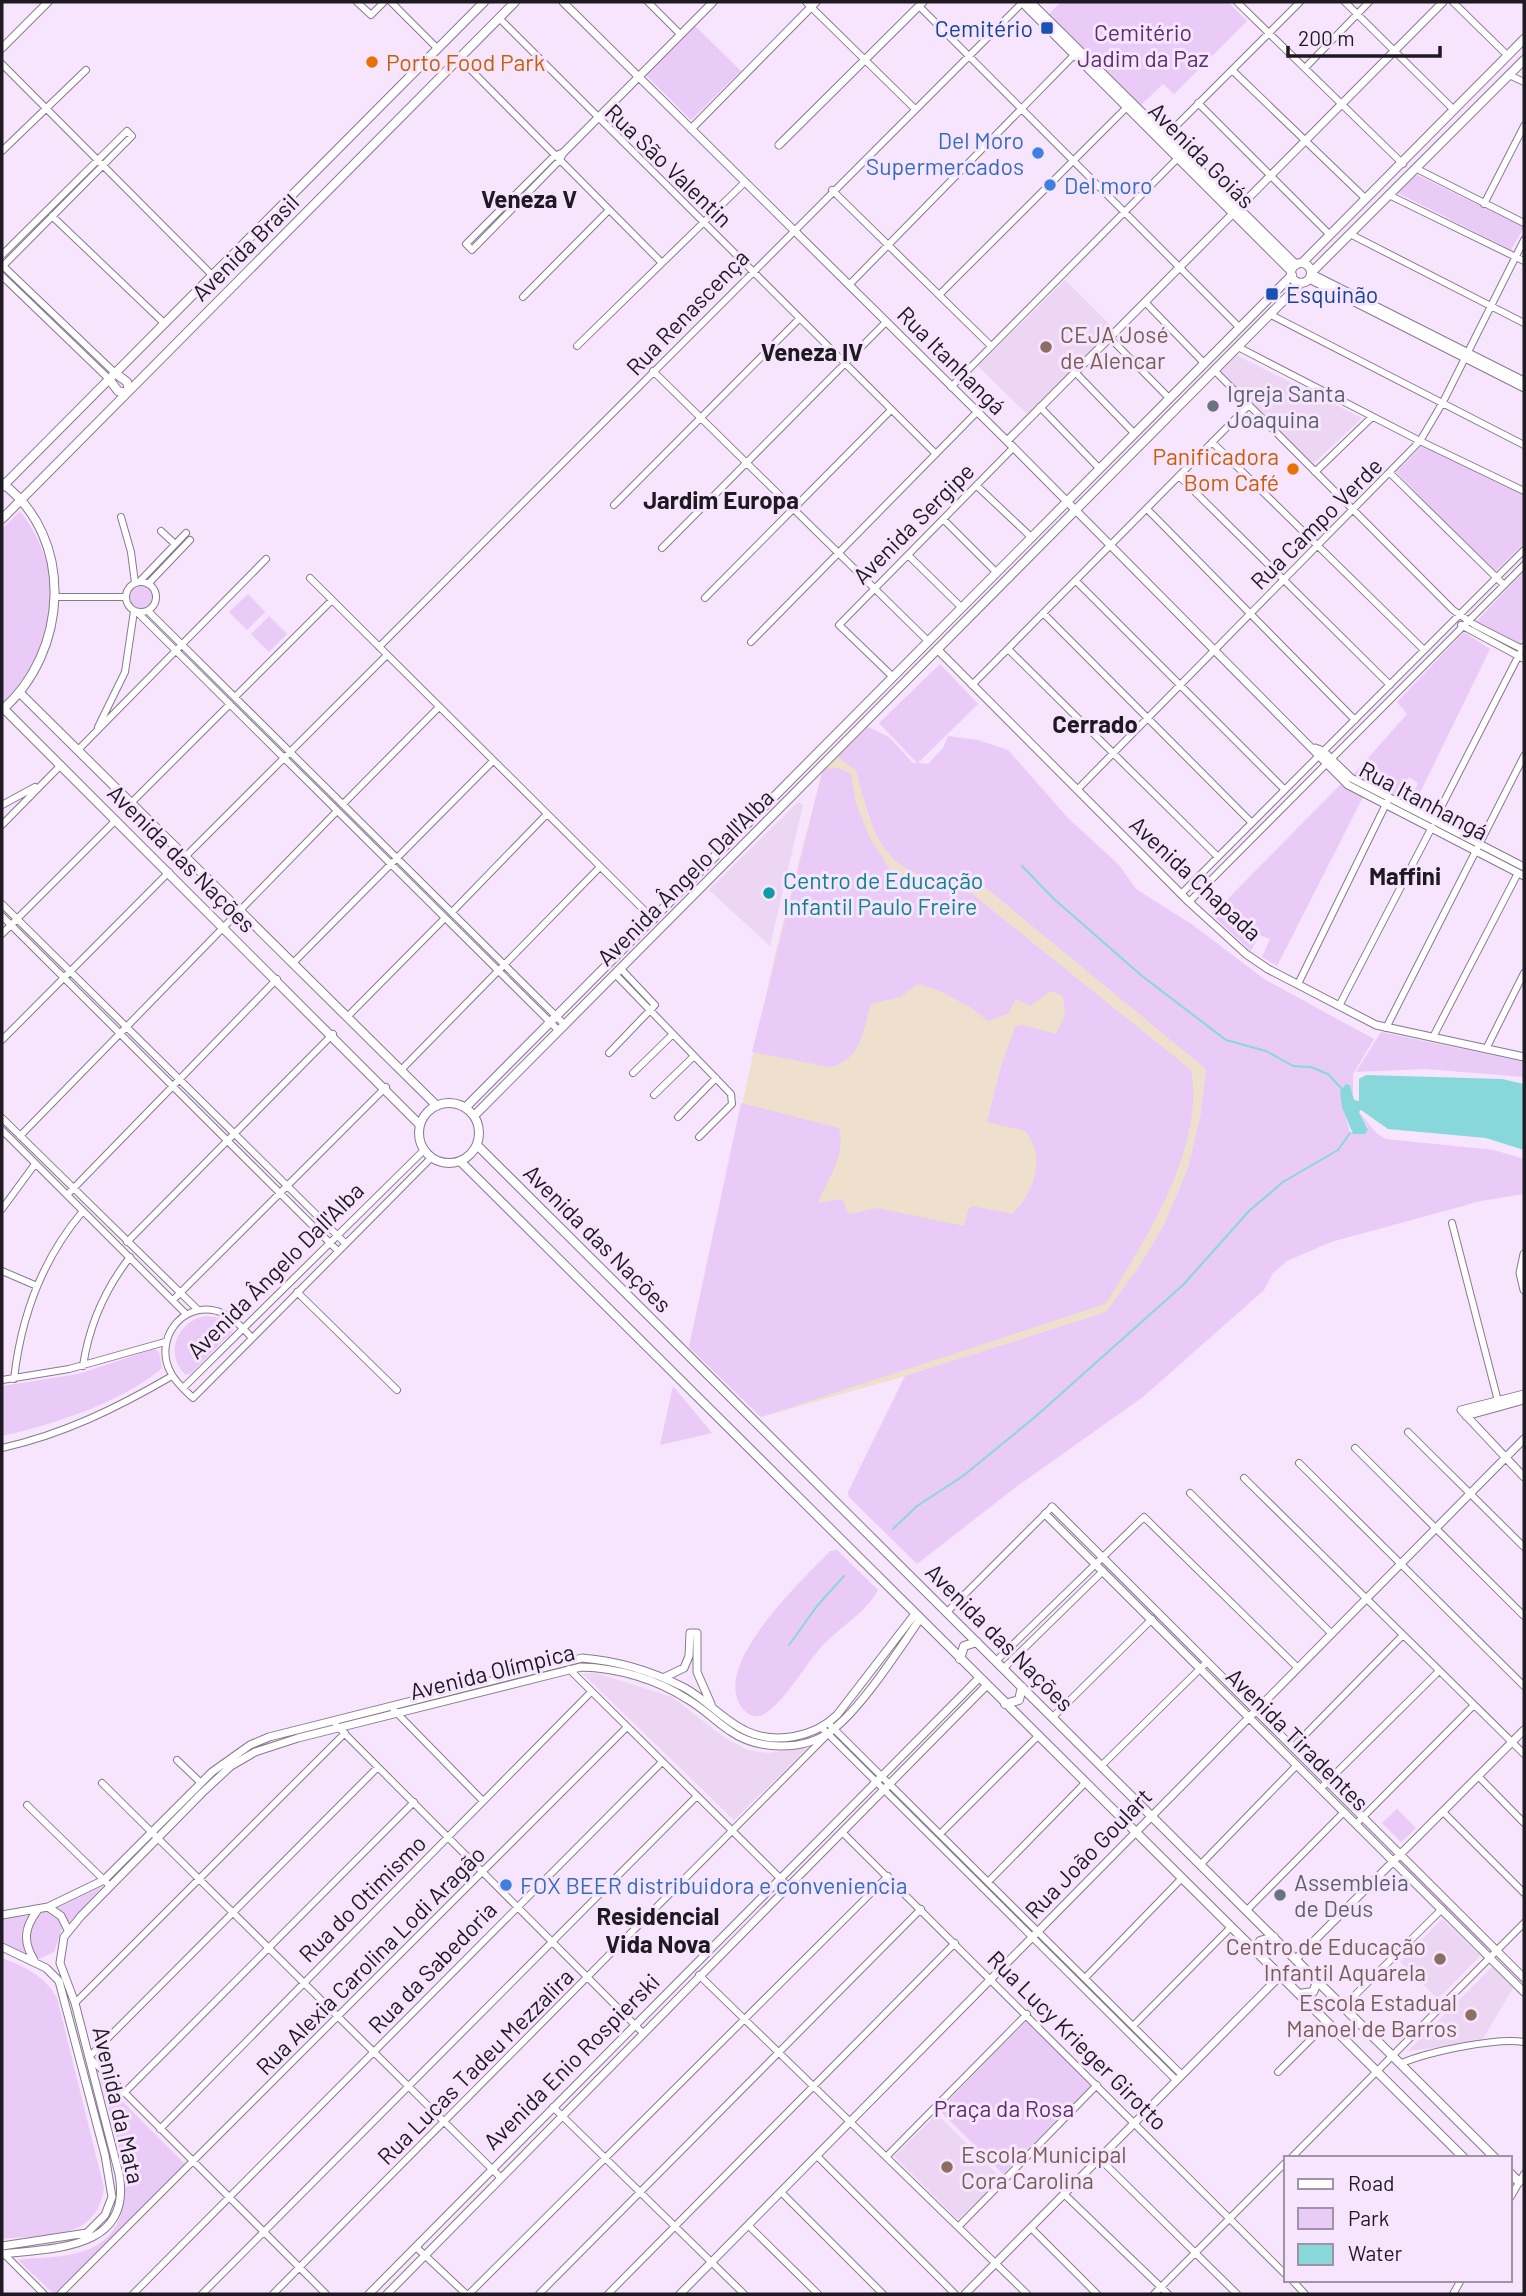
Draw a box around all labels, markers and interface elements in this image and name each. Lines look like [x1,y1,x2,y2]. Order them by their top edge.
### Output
place label: Cemitério [935,14,1033,42]
scale bar [1288,14,1440,58]
park label: Cemitério Jadim da Paz [1077,18,1209,72]
marker: Cemitério [1039,20,1055,36]
text: 200 m [1298,25,1355,50]
place label: Porto Food Park [386,48,545,76]
marker: Porto Food Park [364,54,380,70]
street label: Avenida Goiás [1143,96,1261,214]
street label: Rua São Valentin [600,97,738,233]
place label: Del Moro Supermercados [866,126,1024,180]
marker: Del Moro Supermercados [1030,145,1046,161]
place label: Del moro [1064,171,1153,199]
marker: Del moro [1042,177,1058,193]
district label: Veneza V [481,184,577,213]
street label: Avenida Brasil [186,188,304,306]
street label: Rua Renascença [620,243,754,381]
place label: Esquinão [1286,280,1378,308]
marker: Esquinão [1264,286,1280,302]
street label: Rua Itanhangá [892,300,1012,420]
place label: CEJA José de Alencar [1060,320,1169,374]
district label: Veneza IV [761,337,863,366]
marker: CEJA José de Alencar [1038,339,1054,355]
place label: Igreja Santa Joaquina [1227,379,1345,433]
marker: Igreja Santa Joaquina [1205,398,1221,414]
place label: Panificadora Bom Café [1152,442,1279,496]
street label: Rua Campo Verde [1244,451,1388,595]
street label: Avenida Sergipe [847,457,979,589]
marker: Panificadora Bom Café [1285,461,1301,477]
district label: Jardim Europa [643,485,799,514]
district label: Cerrado [1052,709,1138,738]
street label: Rua Itanhangá [1355,754,1493,846]
street label: Avenida das Nações [102,778,262,938]
street label: Avenida Ângelo Dall'Alba [591,783,779,971]
street label: Avenida Chapada [1124,810,1268,946]
district label: Maffini [1369,861,1441,890]
place label: Centro de Educação Infantil Paulo Freire [783,866,983,920]
marker: Centro de Educação Infantil Paulo Freire [761,885,777,901]
street label: Avenida das Nações [518,1158,678,1318]
street label: Avenida Ângelo Dall'Alba [181,1176,369,1364]
street label: Avenida das Nações [920,1557,1080,1717]
street label: Avenida Olímpica [407,1637,577,1705]
street label: Avenida Tiradentes [1221,1662,1375,1816]
street label: Rua João Goulart [1019,1782,1157,1924]
street label: Rua do Otimismo [293,1829,431,1967]
street label: Rua Alexia Carolina Lodi Aragão [250,1840,490,2080]
place label: Assembleia de Deus [1294,1868,1409,1922]
place label: FOX BEER distribuidora e conveniencia [520,1871,908,1899]
marker: FOX BEER distribuidora e conveniencia [498,1877,514,1893]
marker: Assembleia de Deus [1272,1887,1288,1903]
street label: Rua da Sabedoria [362,1895,502,2039]
district label: Residencial Vida Nova [597,1901,719,1958]
place label: Centro de Educação Infantil Aquarela [1226,1932,1426,1986]
street label: Rua Lucy Krieger Girotto [982,1944,1174,2136]
marker: Centro de Educação Infantil Aquarela [1432,1951,1448,1967]
street label: Rua Lucas Tadeu Mezzalira [371,1962,579,2170]
street label: Avenida Enio Rospierski [477,1967,665,2155]
place label: Escola Estadual Manoel de Barros [1286,1988,1457,2042]
marker: Escola Estadual Manoel de Barros [1463,2007,1479,2023]
street label: Avenida da Mata [87,2024,151,2186]
park label: Praça da Rosa [934,2094,1074,2122]
place label: Escola Municipal Cora Carolina [961,2140,1127,2194]
legend [1284,2156,1512,2282]
marker: Escola Municipal Cora Carolina [939,2159,955,2175]
text: Road [1348,2170,1394,2195]
text: Park [1348,2205,1389,2230]
text: Water [1348,2240,1403,2265]

